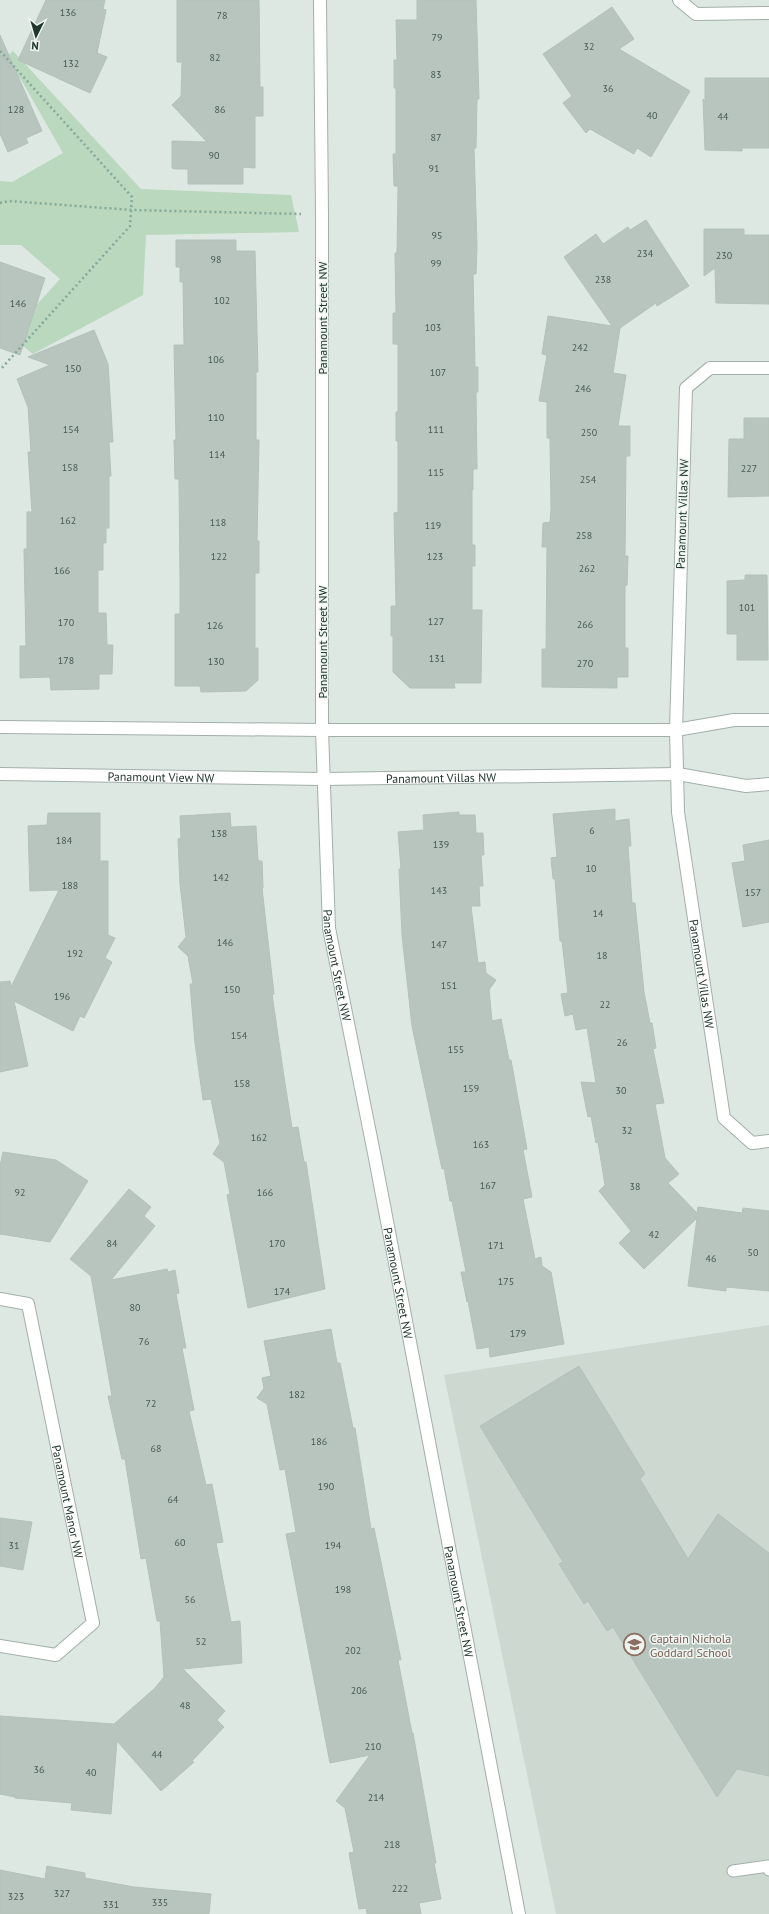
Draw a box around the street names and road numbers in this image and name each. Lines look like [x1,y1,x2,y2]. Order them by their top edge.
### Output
street label: Panamount Street NW [315,261,330,375]
street label: Panamount Villas NW [673,459,691,569]
street label: Panamount Street NW [315,585,330,699]
street label: Panamount View NW [107,768,215,785]
street label: Panamount Villas NW [386,769,496,786]
street label: Panamount Street NW [321,909,355,1022]
street label: Panamount Villas NW [687,918,718,1029]
street label: Panamount Street NW [381,1226,417,1340]
street label: Panamount Manor NW [49,1444,87,1559]
street label: Panamount Street NW [441,1544,477,1658]

